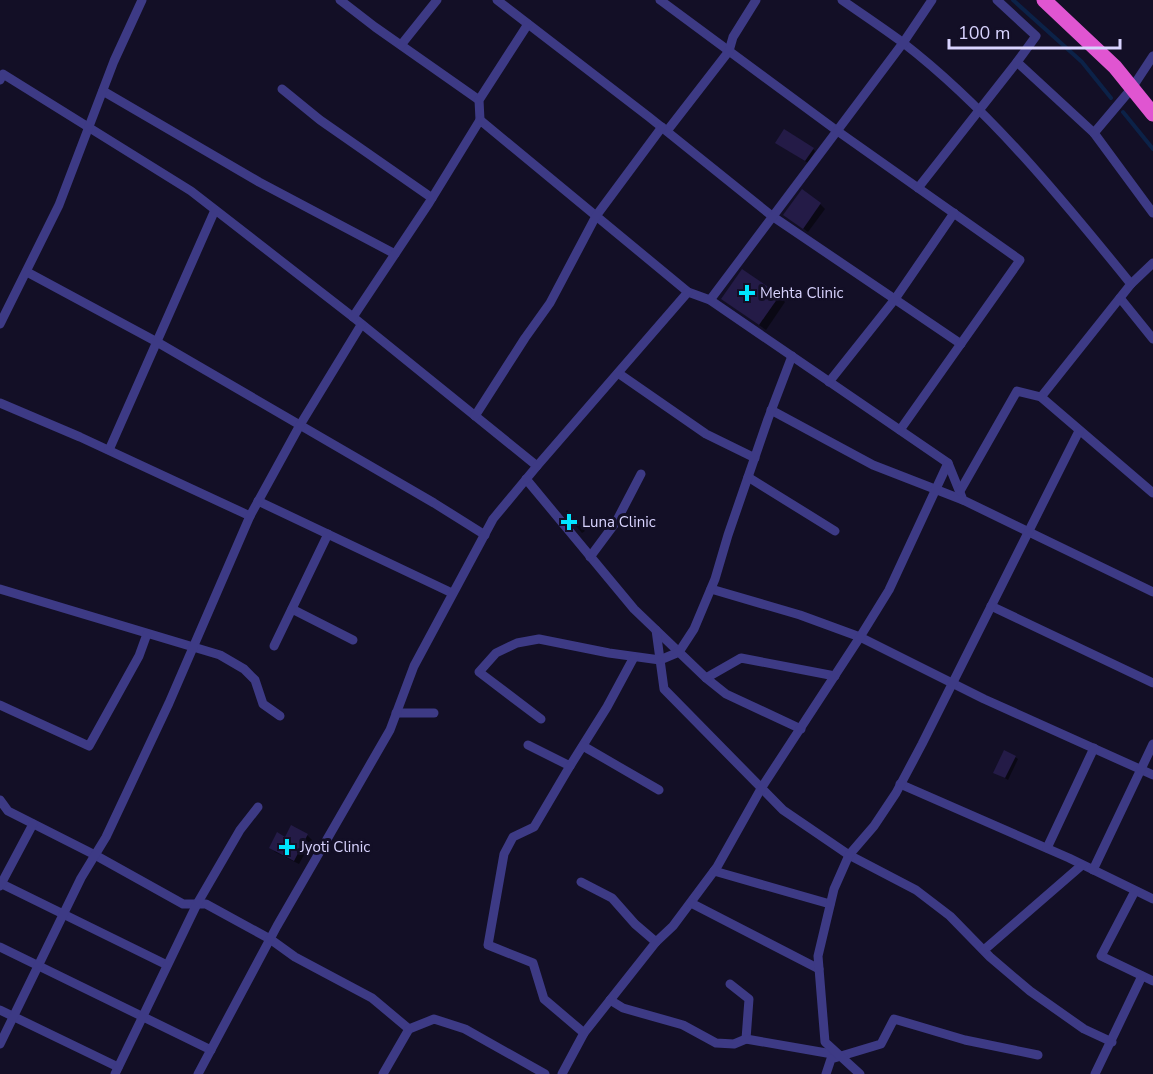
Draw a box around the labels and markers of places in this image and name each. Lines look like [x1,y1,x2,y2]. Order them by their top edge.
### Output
place label: Mehta Clinic [760,283,843,303]
marker: Mehta Clinic [738,284,756,302]
place label: Luna Clinic [582,512,656,532]
marker: Luna Clinic [560,513,578,531]
place label: Jyoti Clinic [299,837,370,857]
marker: Jyoti Clinic [278,838,296,856]

